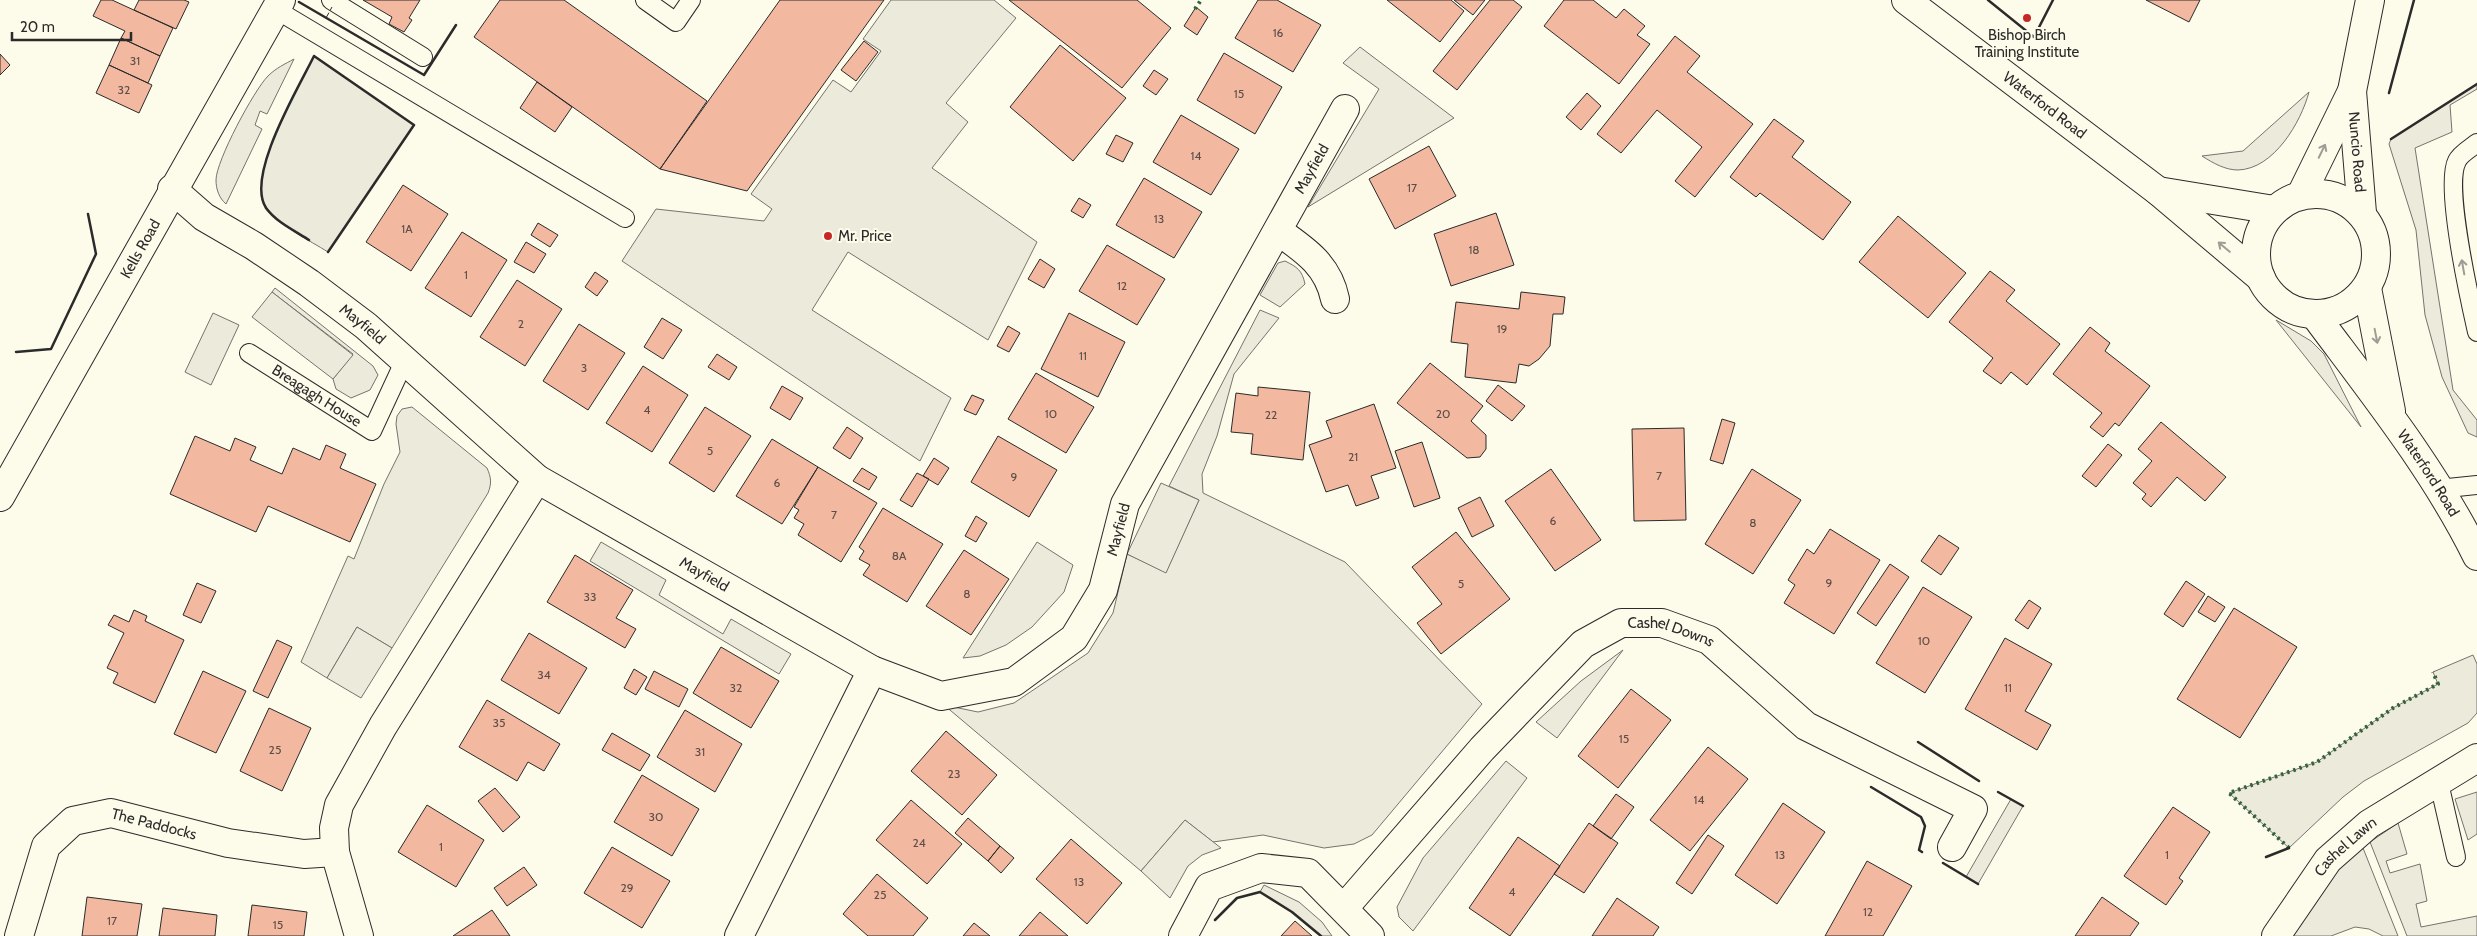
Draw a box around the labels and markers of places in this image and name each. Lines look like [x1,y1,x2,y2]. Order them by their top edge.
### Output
marker: Bishop Birch Training Institute [2021,12,2033,24]
place label: Bishop Birch Training Institute [1975,26,2080,61]
place label: Mr. Price [838,227,892,245]
marker: Mr. Price [822,230,834,242]

